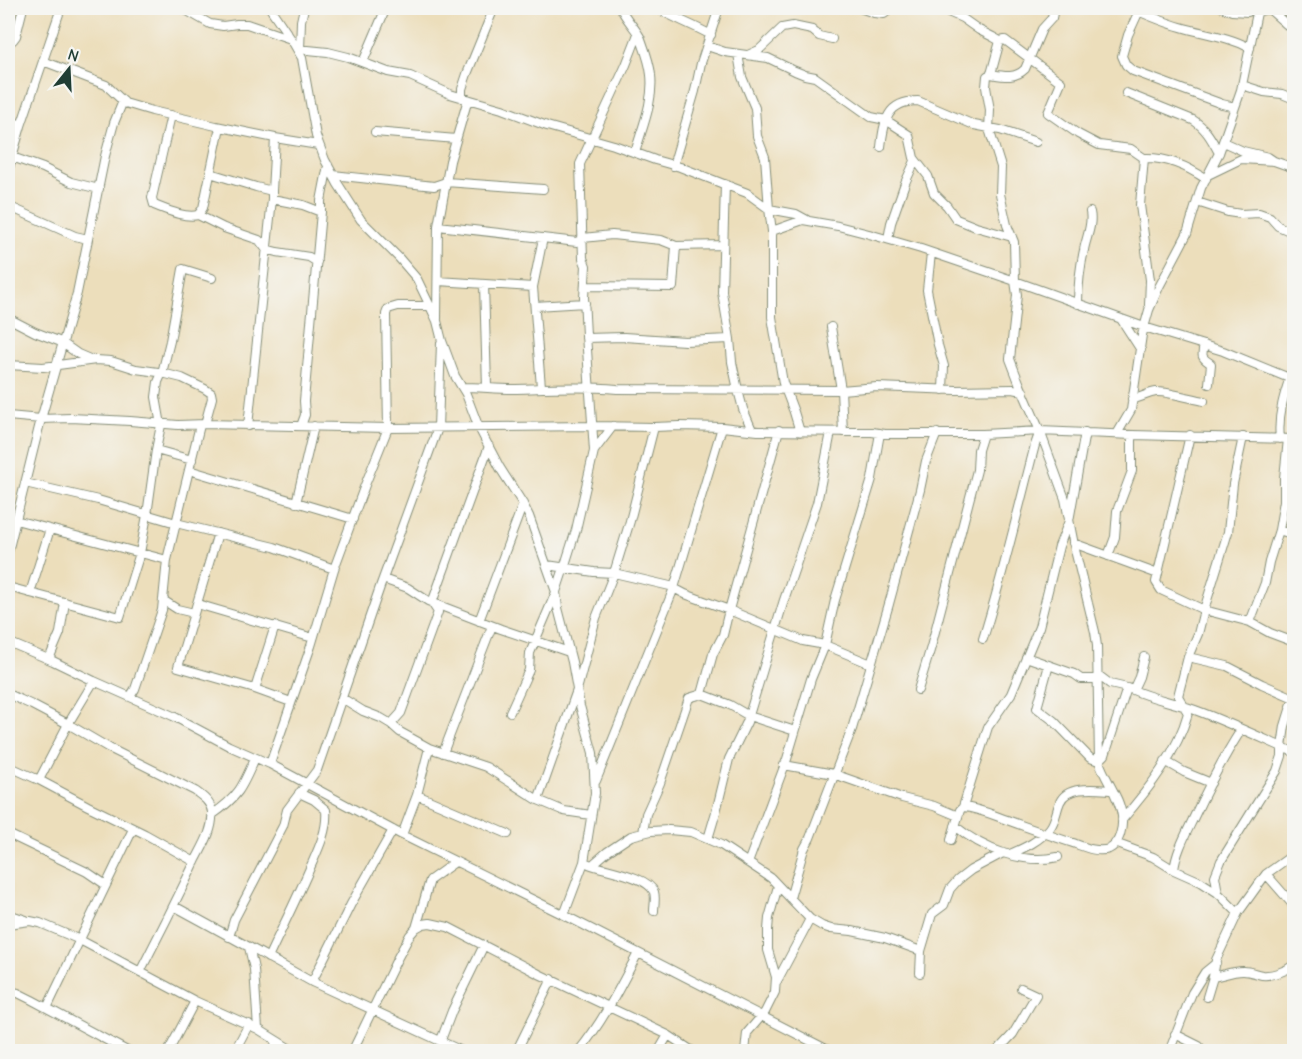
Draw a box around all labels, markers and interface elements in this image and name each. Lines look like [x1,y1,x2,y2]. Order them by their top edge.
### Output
north arrow [39,39,99,99]
text: N [66,46,81,66]

